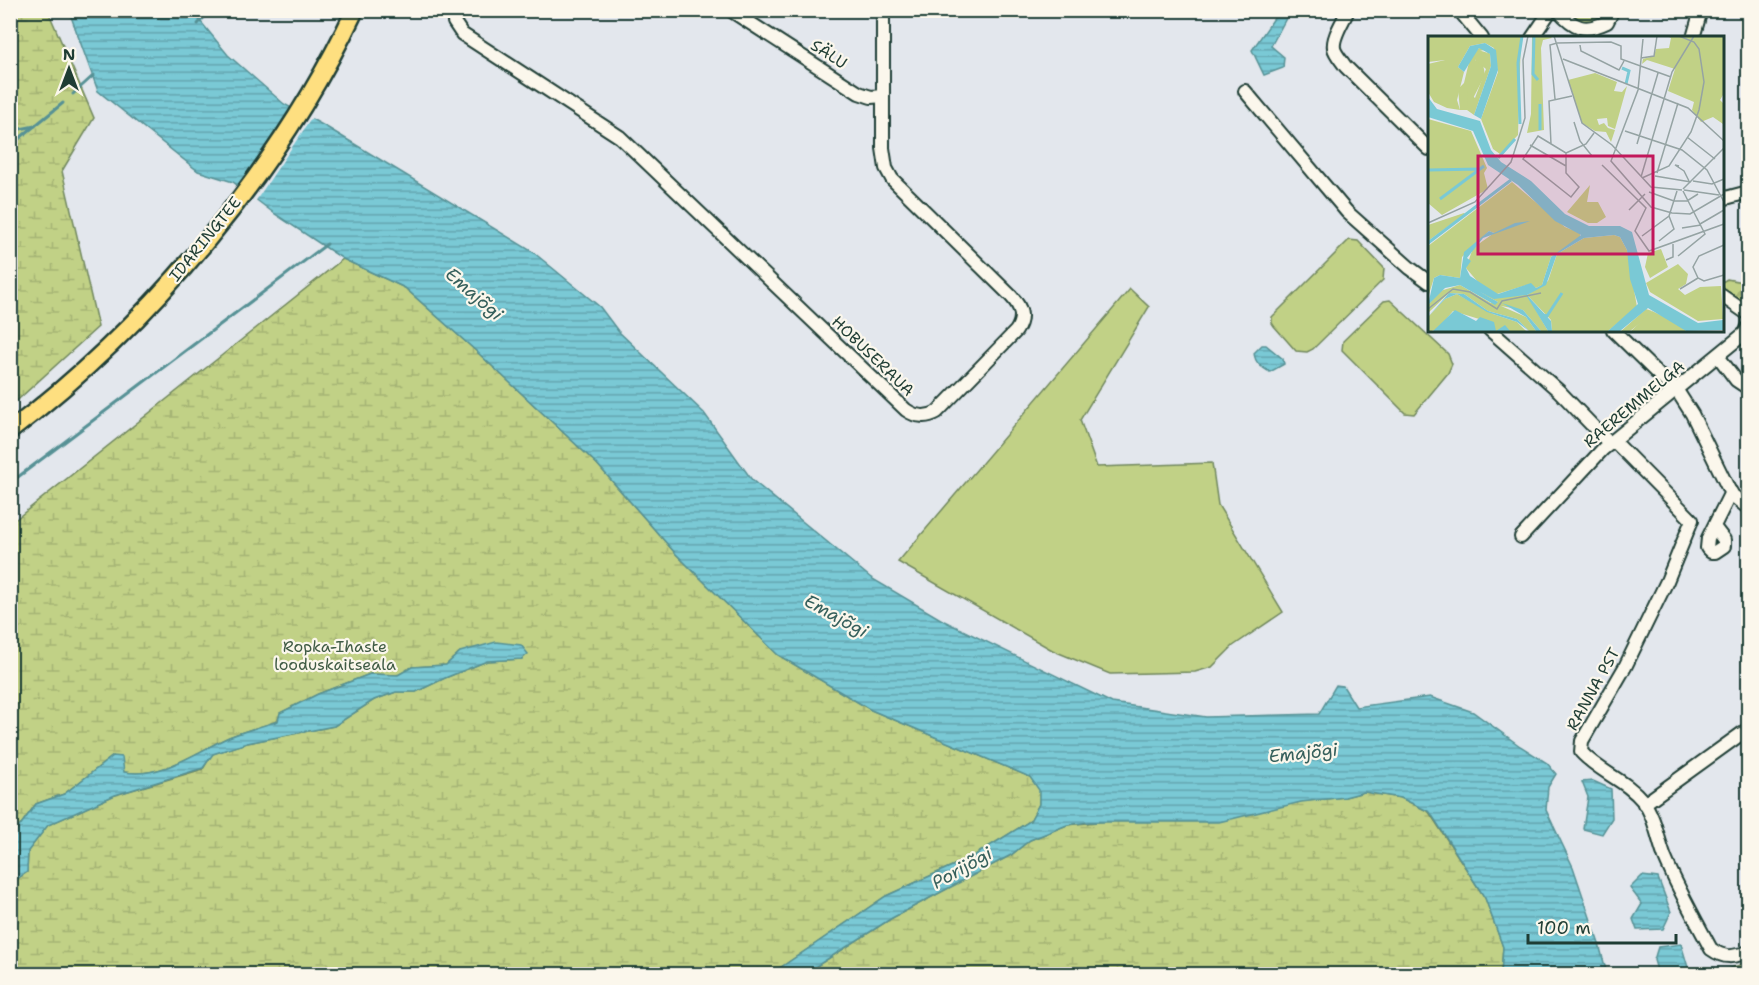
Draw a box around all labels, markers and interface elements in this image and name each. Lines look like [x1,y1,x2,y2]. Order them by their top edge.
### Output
street label: SÄLU [807,35,851,73]
inset map [1428,36,1723,332]
north arrow [39,39,99,99]
text: N [63,44,75,65]
street label: IDARINGTEE [164,192,246,286]
water label: Emajõgi [440,262,509,326]
street label: HOBUSERAUA [827,311,919,401]
street label: RAEREMMELGA [1579,356,1689,452]
water label: Emajõgi [800,589,873,644]
park label: Ropka-Ihaste looduskaitseala [274,636,396,675]
street label: RANNA PST [1562,644,1624,734]
water label: Emajõgi [1267,737,1340,769]
water label: Porijõgi [928,841,997,894]
scale bar [1528,907,1676,945]
text: 100 m [1537,916,1591,940]

